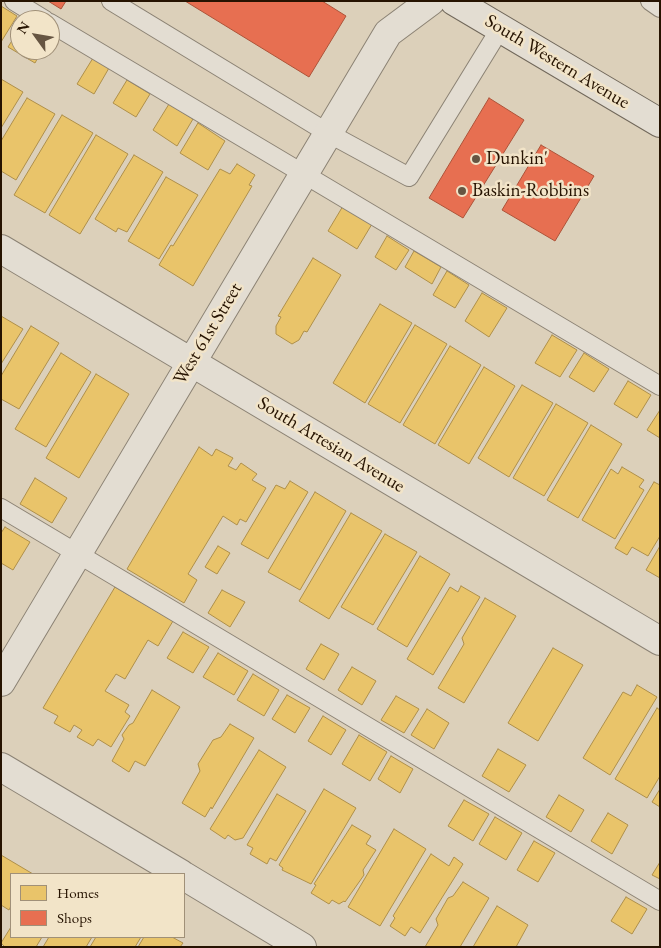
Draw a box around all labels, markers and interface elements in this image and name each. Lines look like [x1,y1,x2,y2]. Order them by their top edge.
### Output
north arrow [10,10,60,60]
street label: South Western Avenue [480,10,634,114]
text: N [12,18,34,37]
place label: Dunkin' [486,148,548,170]
marker: Dunkin' [470,153,482,165]
place label: Baskin-Robbins [472,180,589,202]
marker: Baskin-Robbins [456,185,468,197]
street label: West 61st Street [169,279,247,389]
street label: South Artesian Avenue [253,392,409,498]
legend [10,873,185,938]
text: Homes [57,883,99,902]
text: Shops [57,908,92,927]

